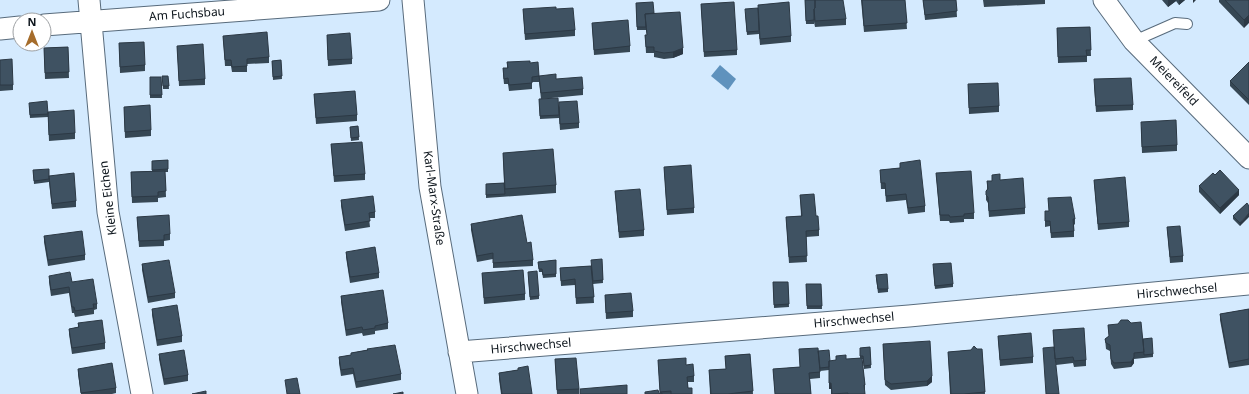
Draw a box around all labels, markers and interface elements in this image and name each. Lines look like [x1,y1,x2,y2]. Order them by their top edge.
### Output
street label: Am Fuchsbau [148,2,226,25]
north arrow [12,12,52,52]
text: N [28,14,36,29]
street label: Meiereifeld [1146,52,1203,109]
street label: Karl-Marx-Straße [419,149,450,247]
street label: Kleine Eichen [95,160,120,236]
street label: Hirschwechsel [1136,279,1218,302]
street label: Hirschwechsel [813,308,895,331]
street label: Hirschwechsel [490,334,572,357]

